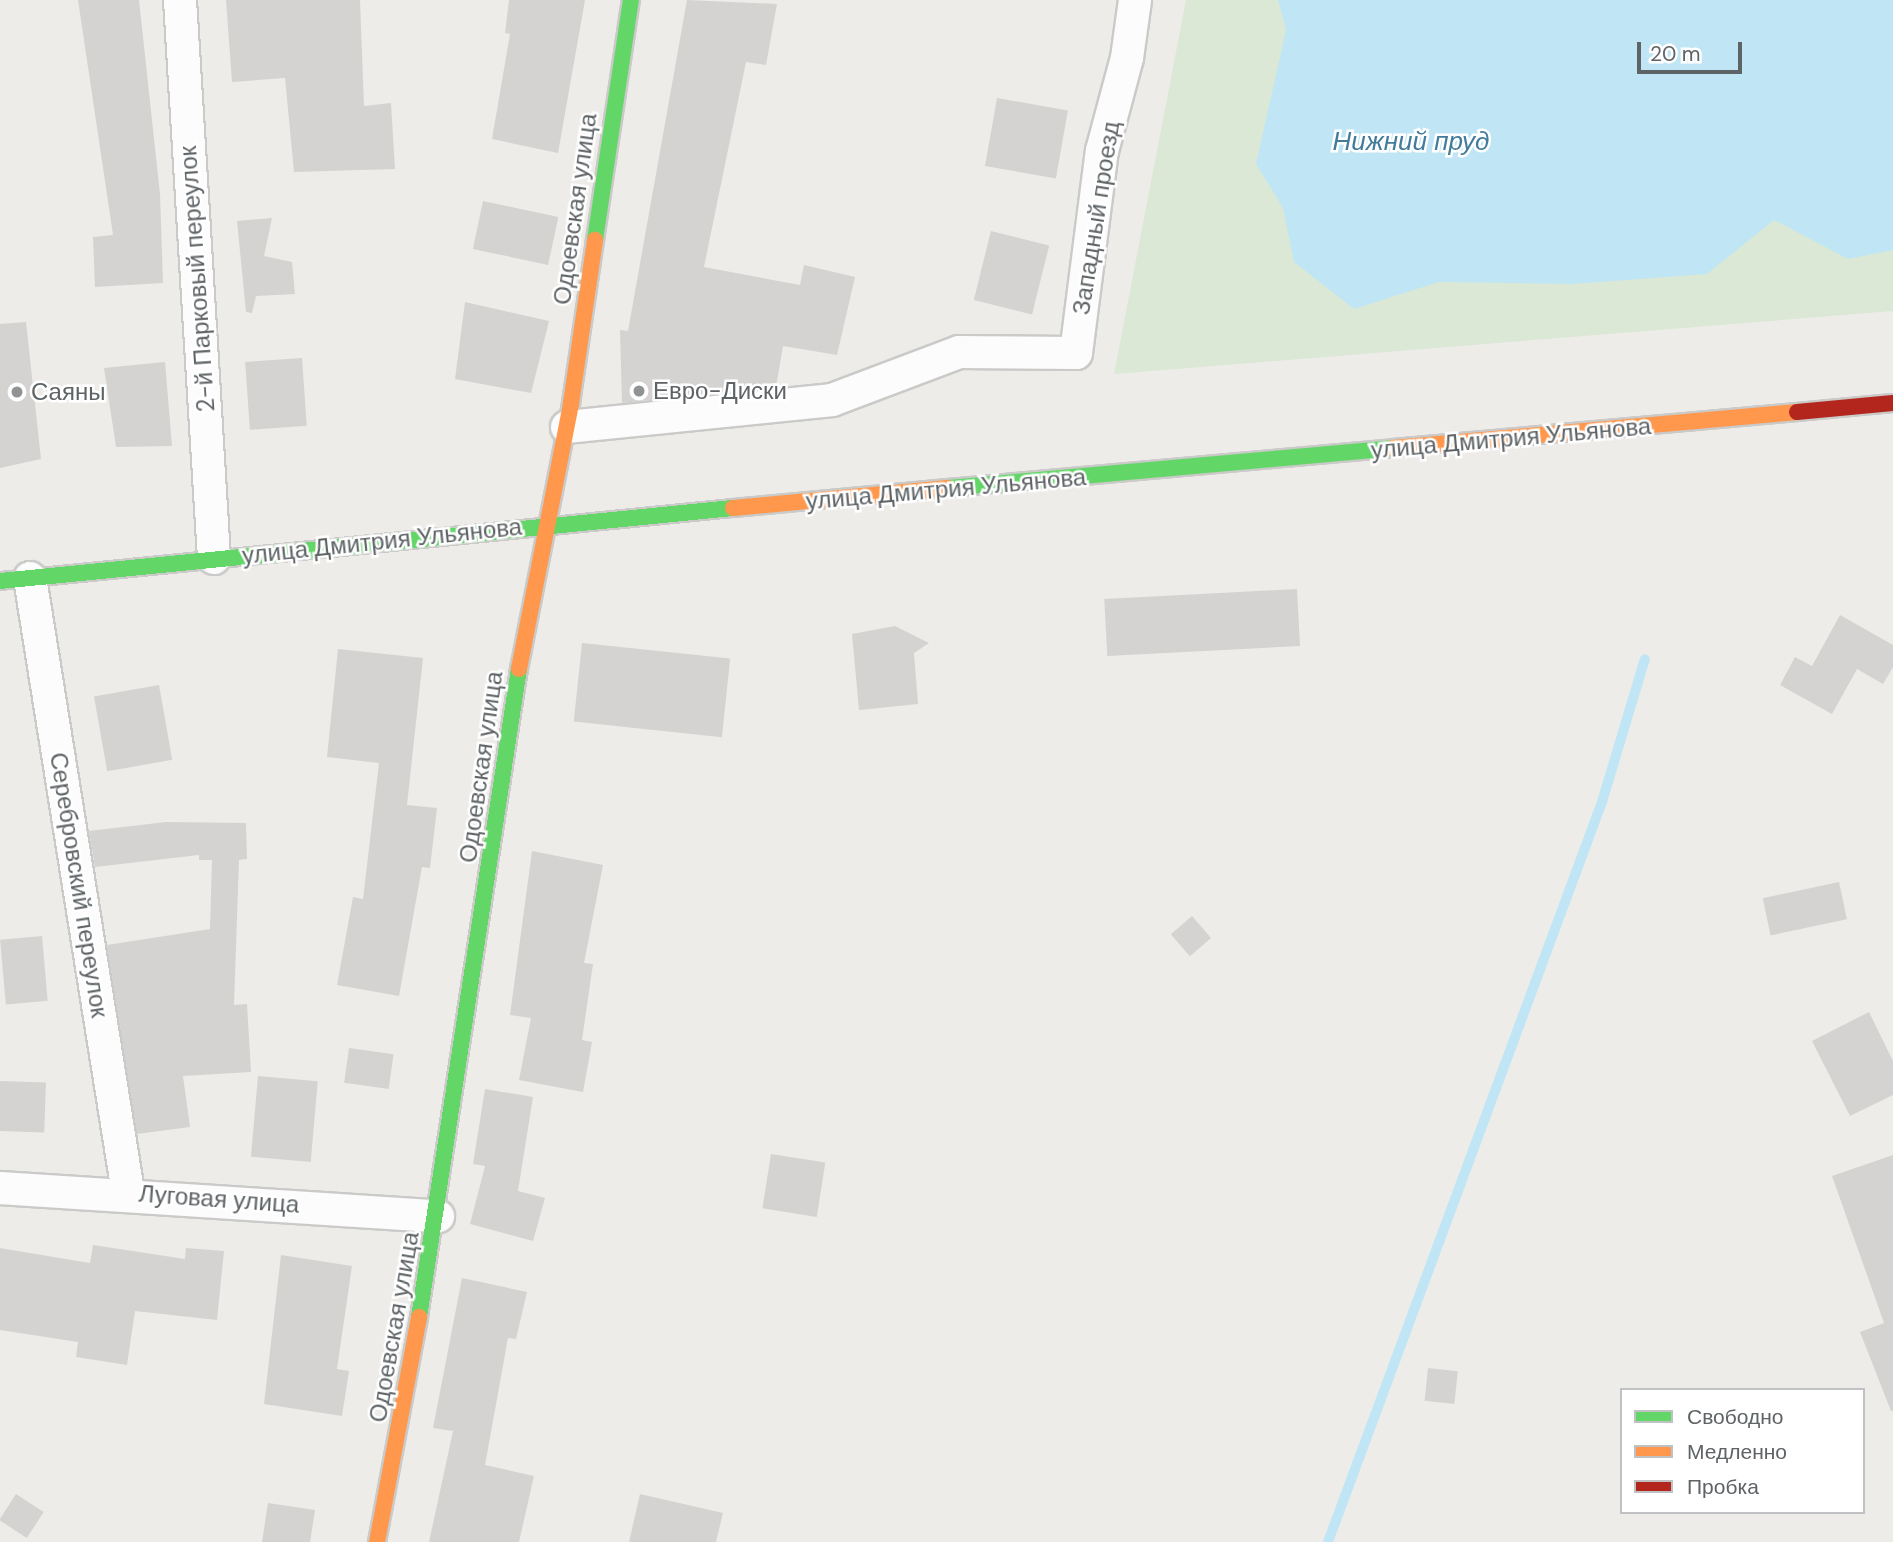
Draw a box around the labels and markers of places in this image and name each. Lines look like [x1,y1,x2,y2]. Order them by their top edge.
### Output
place label: Евро-Диски [653,377,787,405]
place label: Саяны [31,378,105,406]
marker: Евро-Диски [631,383,647,399]
marker: Саяны [9,384,25,400]

